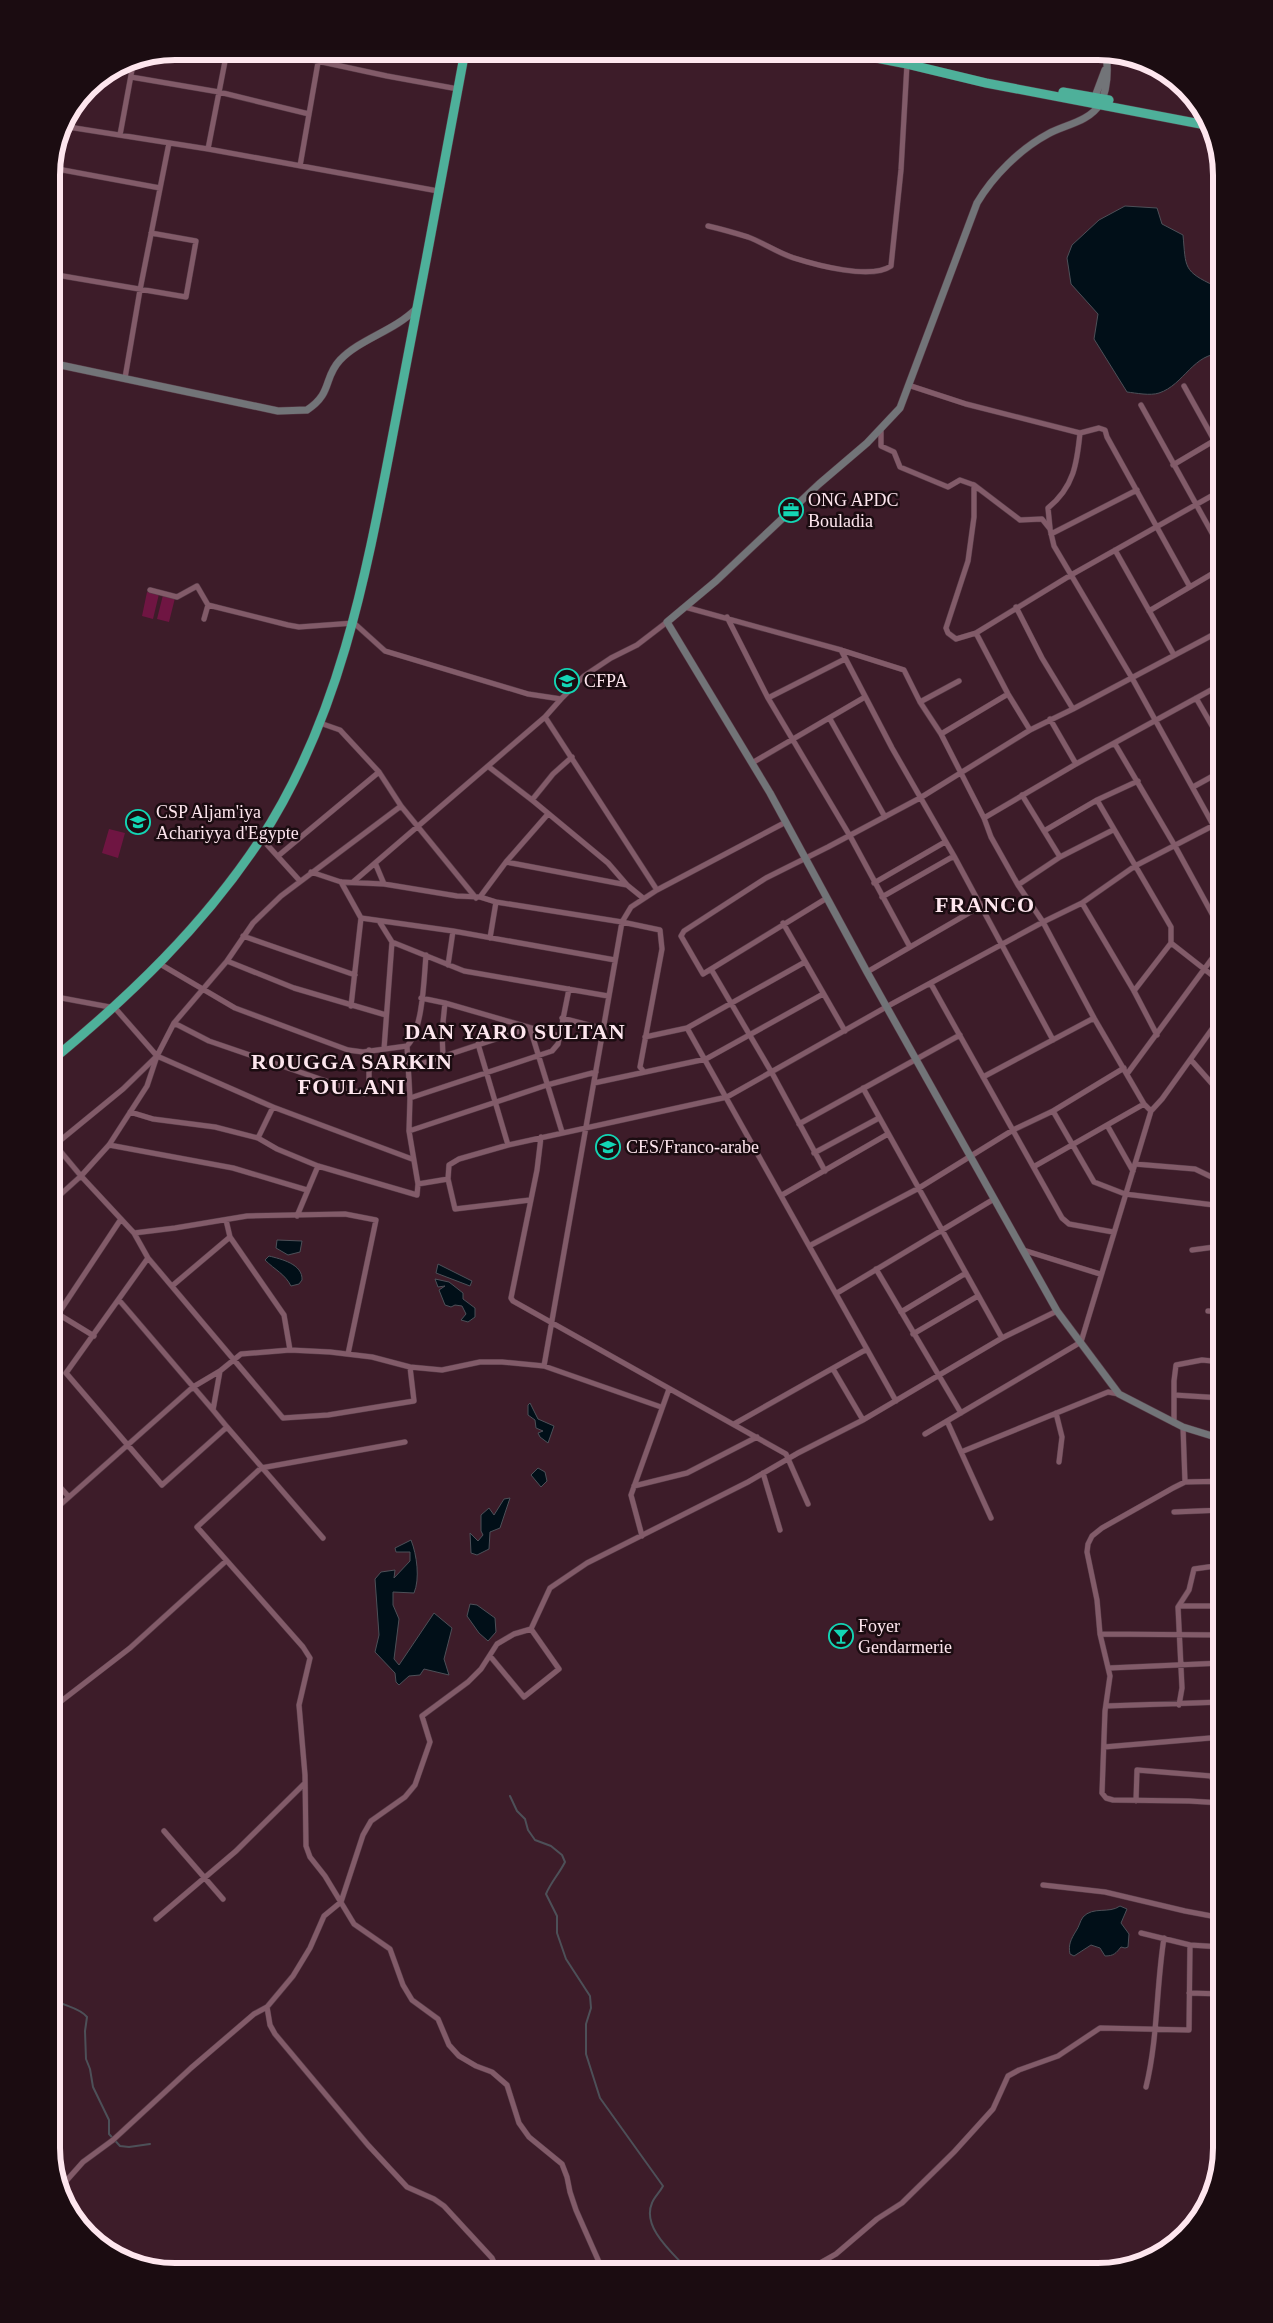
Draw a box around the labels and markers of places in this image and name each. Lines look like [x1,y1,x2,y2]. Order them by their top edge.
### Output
place label: ONG APDC Bouladia [808,490,899,531]
office icon: ONG APDC Bouladia [778,497,804,523]
school or university icon: CFPA [554,668,580,694]
place label: CFPA [584,671,627,691]
place label: CSP Aljam'iya Achariyya d'Egypte [156,802,299,843]
school or university icon: CSP Aljam'iya Achariyya d'Egypte [125,809,151,835]
school or university icon: CES/Franco-arabe [595,1134,621,1160]
place label: CES/Franco-arabe [626,1137,759,1157]
place label: Foyer Gendarmerie [858,1616,952,1657]
bar icon: Foyer Gendarmerie [828,1623,854,1649]

